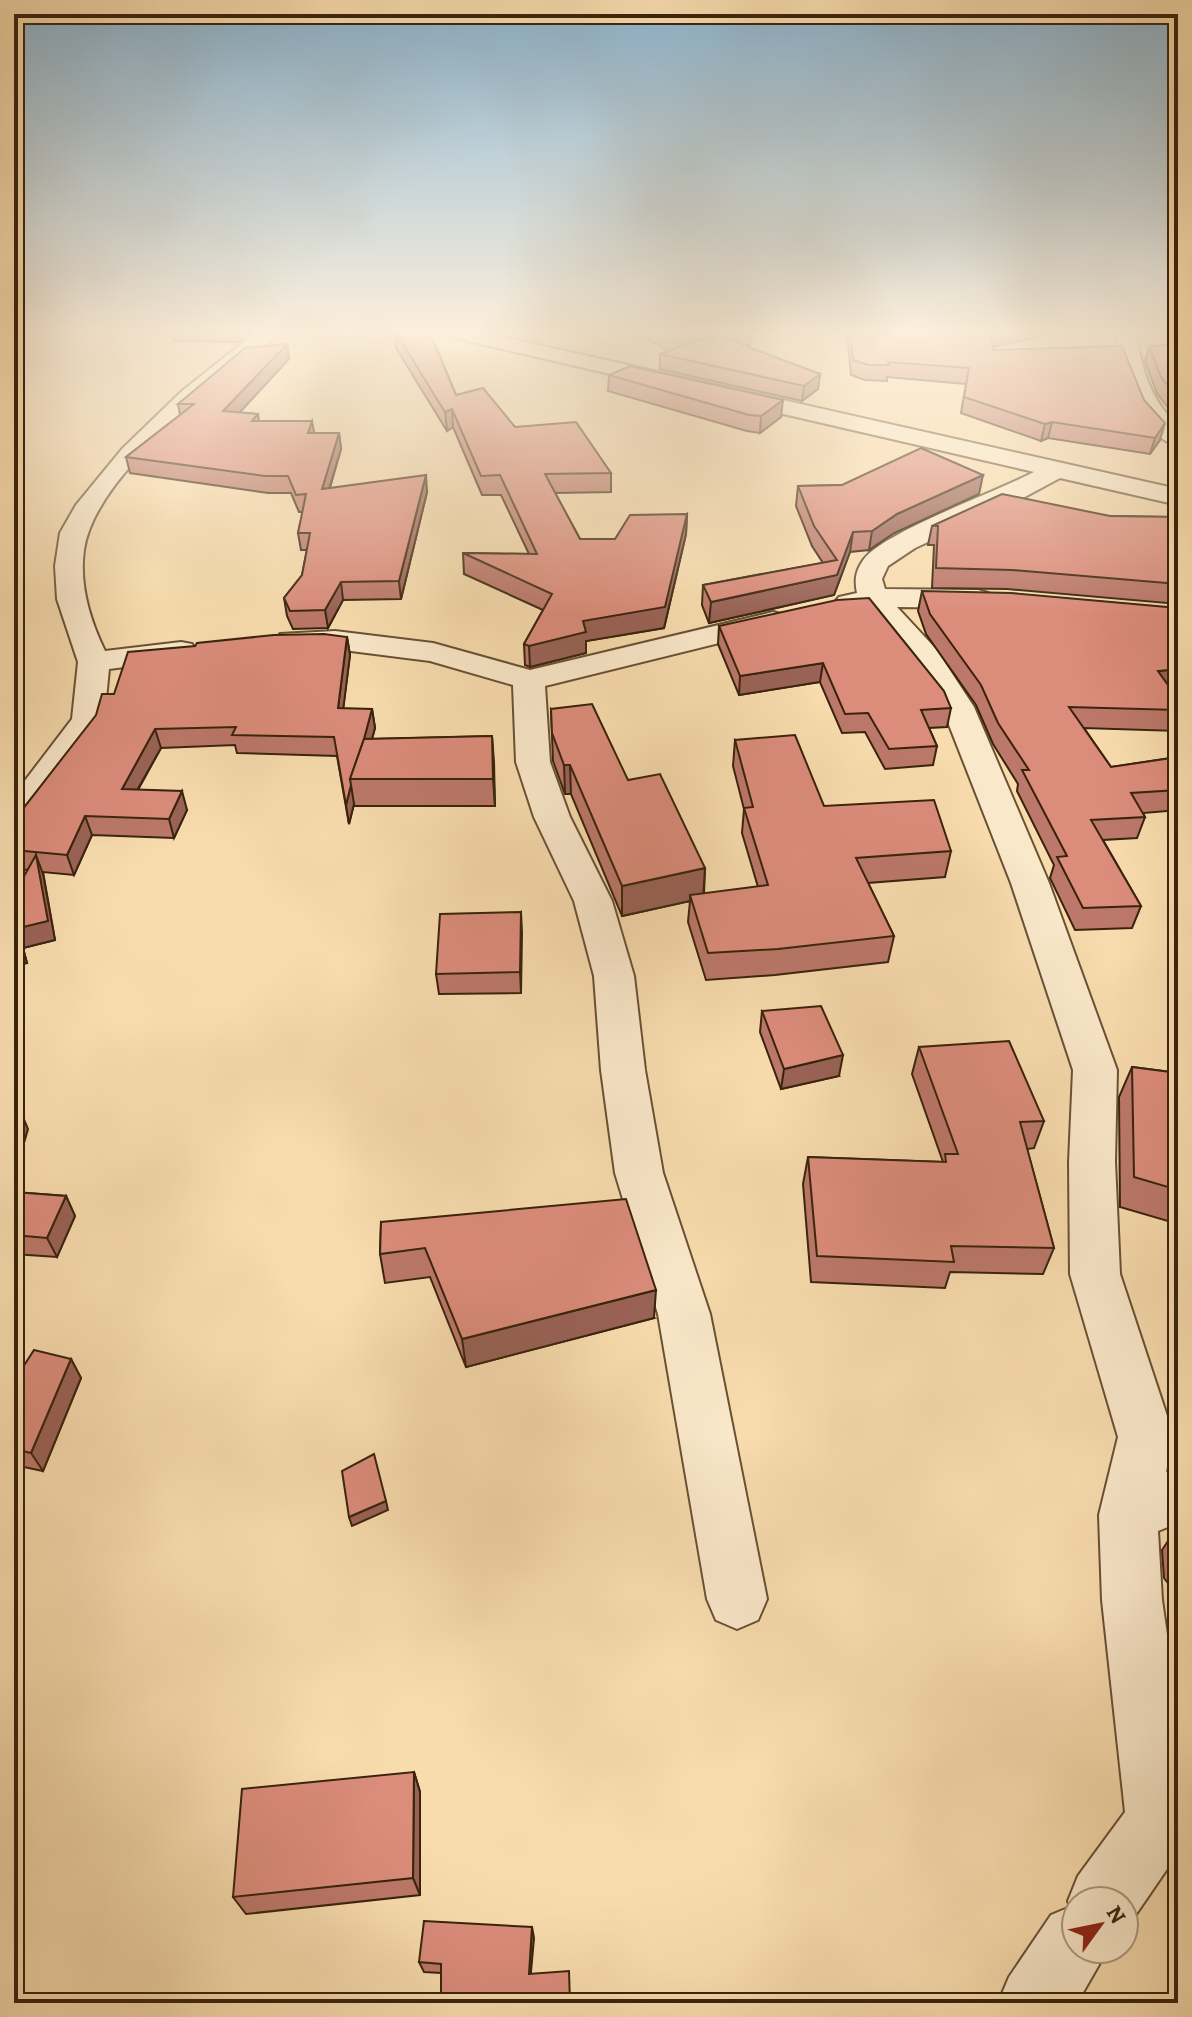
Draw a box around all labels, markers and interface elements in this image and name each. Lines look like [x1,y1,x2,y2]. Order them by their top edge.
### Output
north arrow [1060,1885,1140,1965]
text: N [1099,1900,1133,1930]

